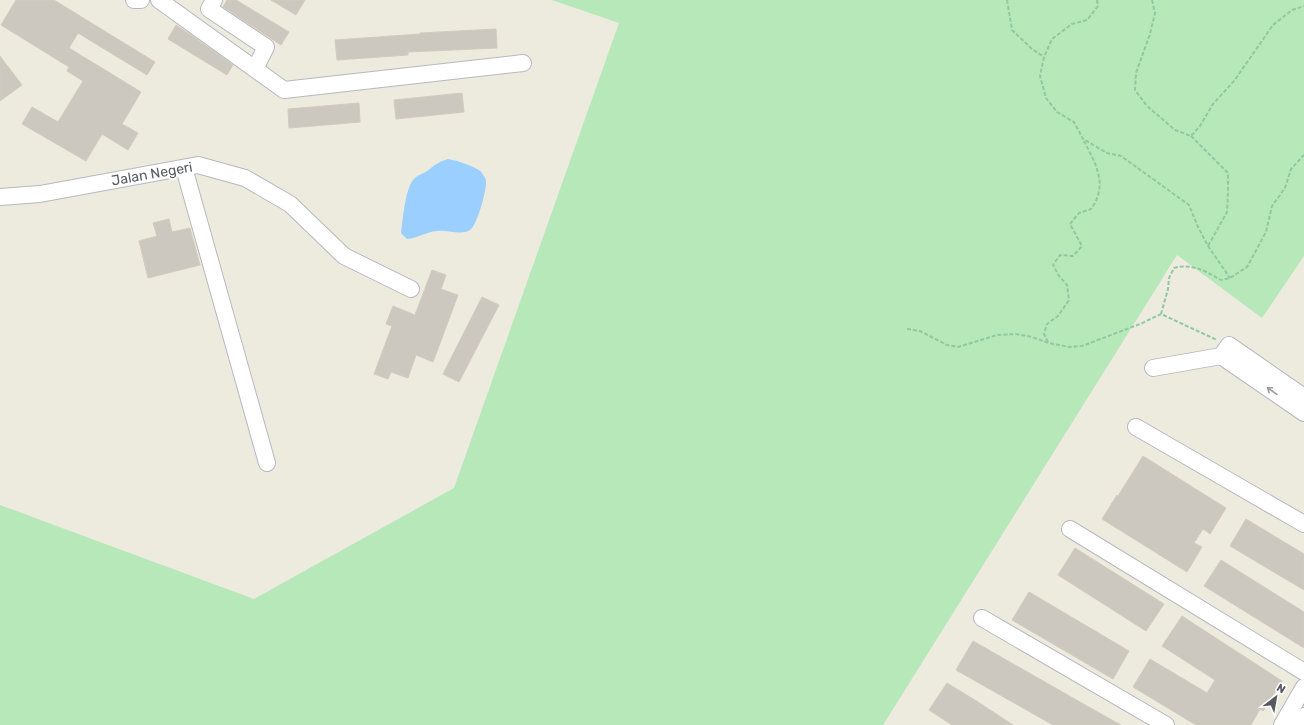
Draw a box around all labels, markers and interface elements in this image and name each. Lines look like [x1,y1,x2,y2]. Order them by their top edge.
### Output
street label: Jalan Negeri [110,159,194,189]
one-way arrow [1267,387,1278,395]
north arrow [1256,677,1296,717]
text: N [1274,681,1288,697]

